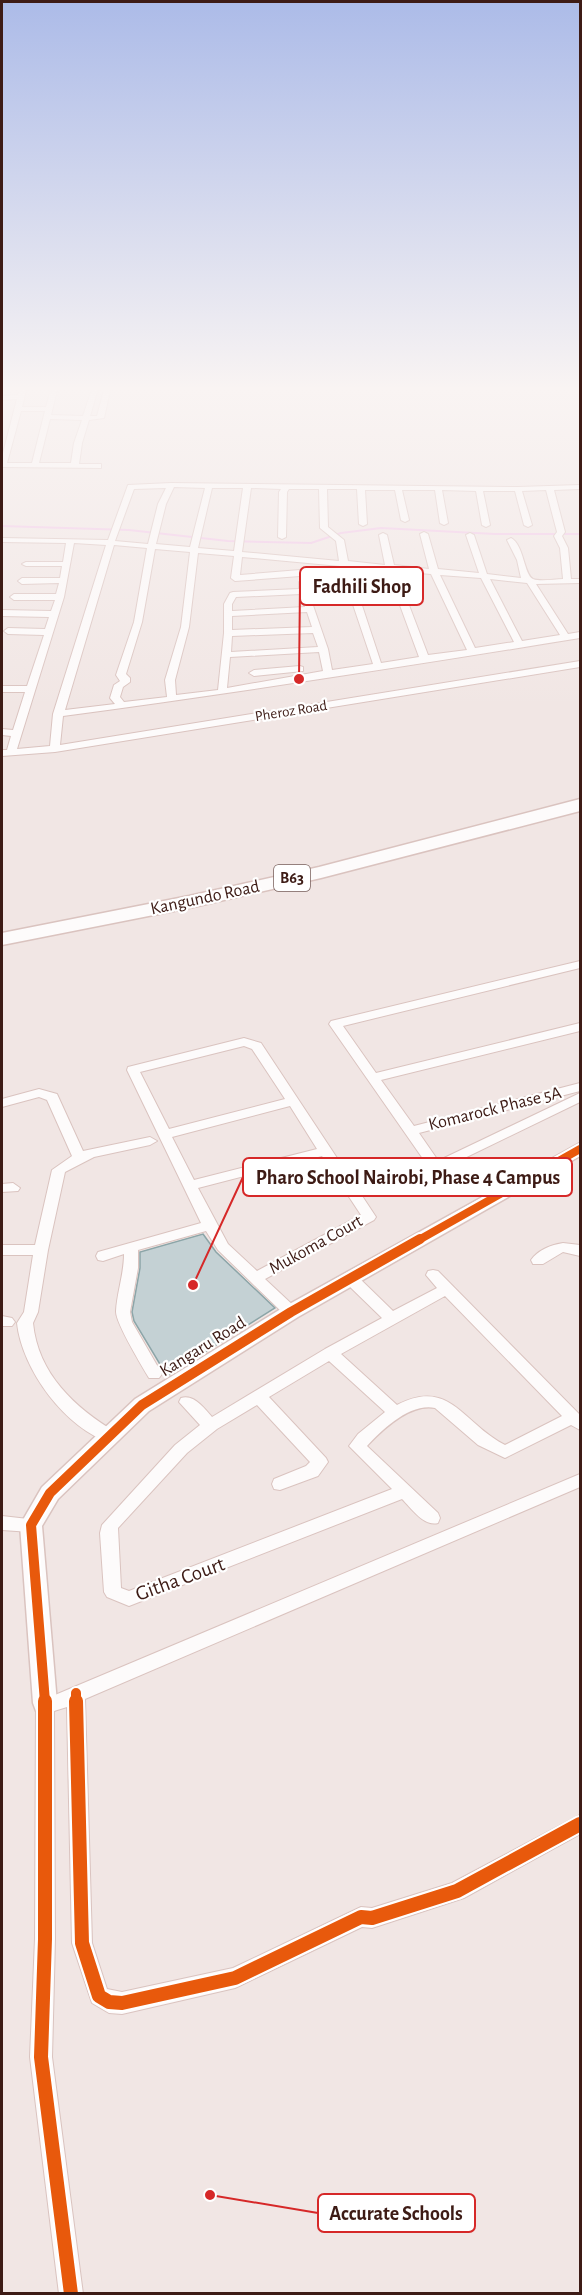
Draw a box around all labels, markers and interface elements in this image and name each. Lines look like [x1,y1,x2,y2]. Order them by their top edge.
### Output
callout: Fadhili Shop [300,567,423,605]
text: Fadhili Shop [313,577,411,597]
street label: Pheroz Road [254,698,328,724]
road number: B63 [274,865,310,891]
street label: Kangundo Road [149,878,261,918]
street label: Komarock Phase 5A [427,1084,564,1134]
callout: Pharo School Nairobi, Phase 4 Campus [243,1158,572,1196]
text: Pharo School Nairobi, Phase 4 Campus [256,1168,561,1188]
street label: Mukoma Court [266,1212,366,1278]
street label: Kangaru Road [157,1314,249,1380]
street label: Githa Court [133,1553,228,1605]
callout: Accurate Schools [318,2194,475,2232]
text: Accurate Schools [329,2204,463,2224]

